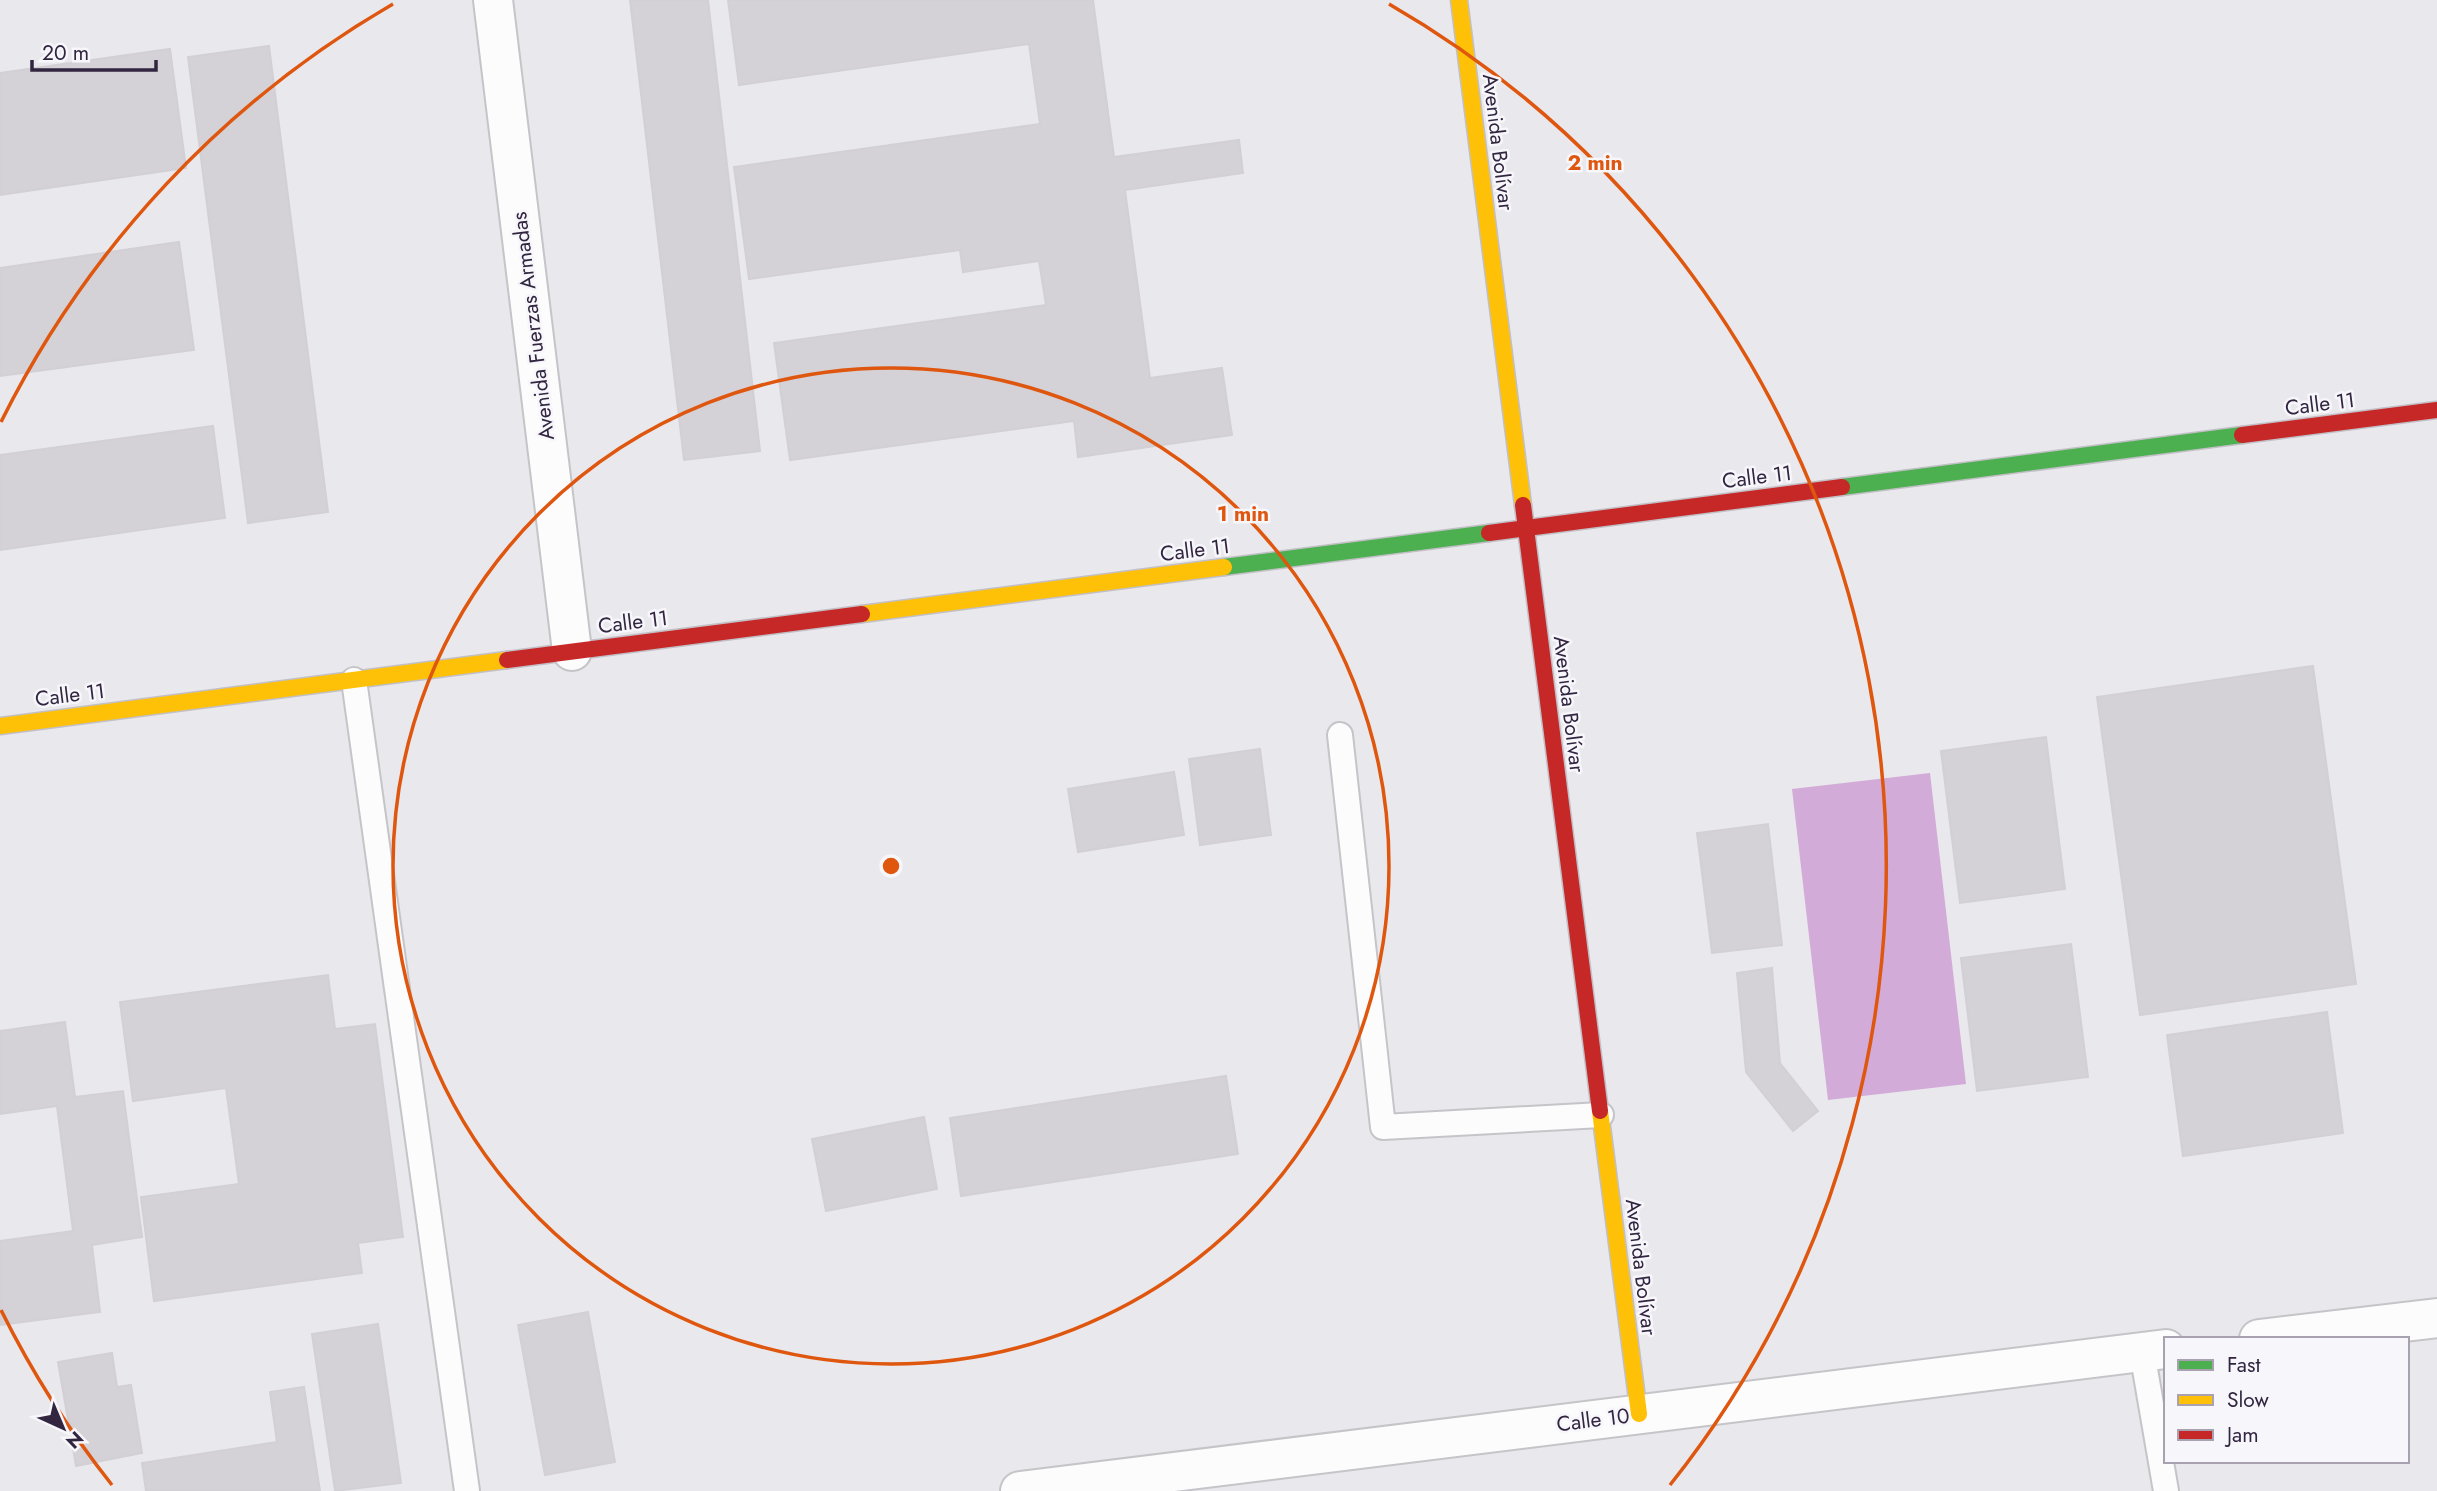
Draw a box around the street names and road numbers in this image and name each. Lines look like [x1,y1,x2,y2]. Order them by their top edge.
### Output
street label: Avenida Bolívar [1475,72,1521,213]
street label: Avenida Fuerzas Armadas [504,210,562,442]
street label: Calle 11 [2283,385,2357,423]
street label: Calle 11 [1720,458,1794,496]
street label: Calle 11 [1158,531,1232,569]
street label: Calle 11 [596,603,670,641]
street label: Avenida Bolívar [1546,634,1592,775]
street label: Calle 11 [33,676,107,714]
street label: Avenida Bolívar [1618,1197,1664,1338]
street label: Calle 10 [1555,1401,1631,1439]

